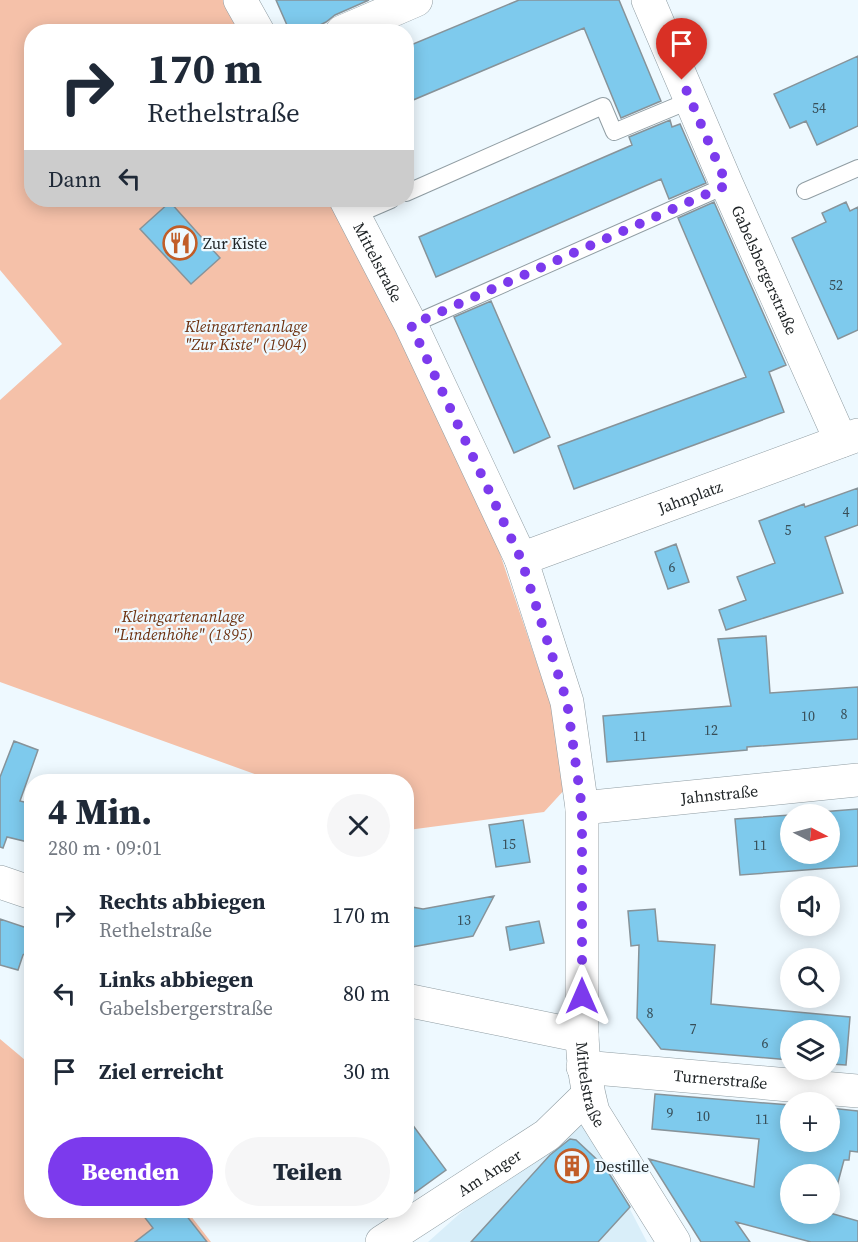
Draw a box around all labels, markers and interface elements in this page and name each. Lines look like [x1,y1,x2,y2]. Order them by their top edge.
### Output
pin [656,18,707,80]
icon: arrive [665,27,698,60]
text: 170 m [147,39,262,97]
icon: right [48,48,126,126]
text: Rethelstraße [147,94,300,131]
house number: 54 [812,98,826,118]
icon: left [113,162,146,195]
text: Dann [48,164,101,194]
street label: Gabelsbergerstraße [726,202,803,338]
street label: Mittelstraße [348,218,408,306]
restaurant icon: Zur Kiste [162,225,198,261]
place label: Zur Kiste [203,232,267,254]
house number: 52 [829,275,843,295]
park label: Kleingartenanlage "Zur Kiste" (1904) [184,315,308,355]
street label: Jahnplatz [654,475,725,519]
house number: 4 [843,502,850,522]
house number: 5 [785,520,792,540]
house number: 6 [669,557,676,577]
park label: Kleingartenanlage "Lindenhöhe" (1895) [113,605,253,645]
house number: 8 [841,704,848,724]
house number: 10 [801,706,815,726]
house number: 12 [704,720,718,740]
house number: 11 [633,726,647,746]
street label: Jahnstraße [679,779,759,809]
text: 4 Min. [48,787,152,836]
button: close [327,794,390,857]
north arrow [780,804,840,864]
map controls [780,804,840,1224]
text: 280 m · 09:01 [48,834,162,862]
house number: 15 [502,834,516,854]
house number: 11 [753,835,767,855]
button: sound [780,876,840,936]
text: Rechts abbiegen [99,886,266,916]
icon: right [48,899,81,932]
text: 170 m [332,900,390,930]
house number: 13 [457,910,471,930]
text: Rethelstraße [99,916,212,944]
button: search [780,948,840,1008]
text: Links abbiegen [99,964,254,994]
position arrow [550,964,614,1028]
icon: left [48,977,81,1010]
text: 80 m [343,978,390,1008]
text: Gabelsbergerstraße [99,994,273,1022]
house number: 8 [647,1003,654,1023]
house number: 7 [690,1019,697,1039]
button: layers [780,1020,840,1080]
house number: 6 [762,1033,769,1053]
street label: Mittelstraße [571,1041,611,1131]
icon: arrive [48,1055,81,1088]
text: Ziel erreicht [99,1056,223,1086]
text: 30 m [343,1056,390,1086]
street label: Turnerstraße [672,1064,768,1094]
button: + [780,1092,840,1152]
house number: 9 [667,1103,674,1123]
house number: 10 [696,1106,710,1126]
house number: 11 [755,1109,769,1129]
button: Beenden [48,1137,213,1206]
button: Teilen [225,1137,390,1206]
street label: Am Anger [453,1143,526,1201]
building icon: Destille [554,1148,590,1184]
place label: Destille [595,1155,649,1177]
button: − [780,1164,840,1224]

